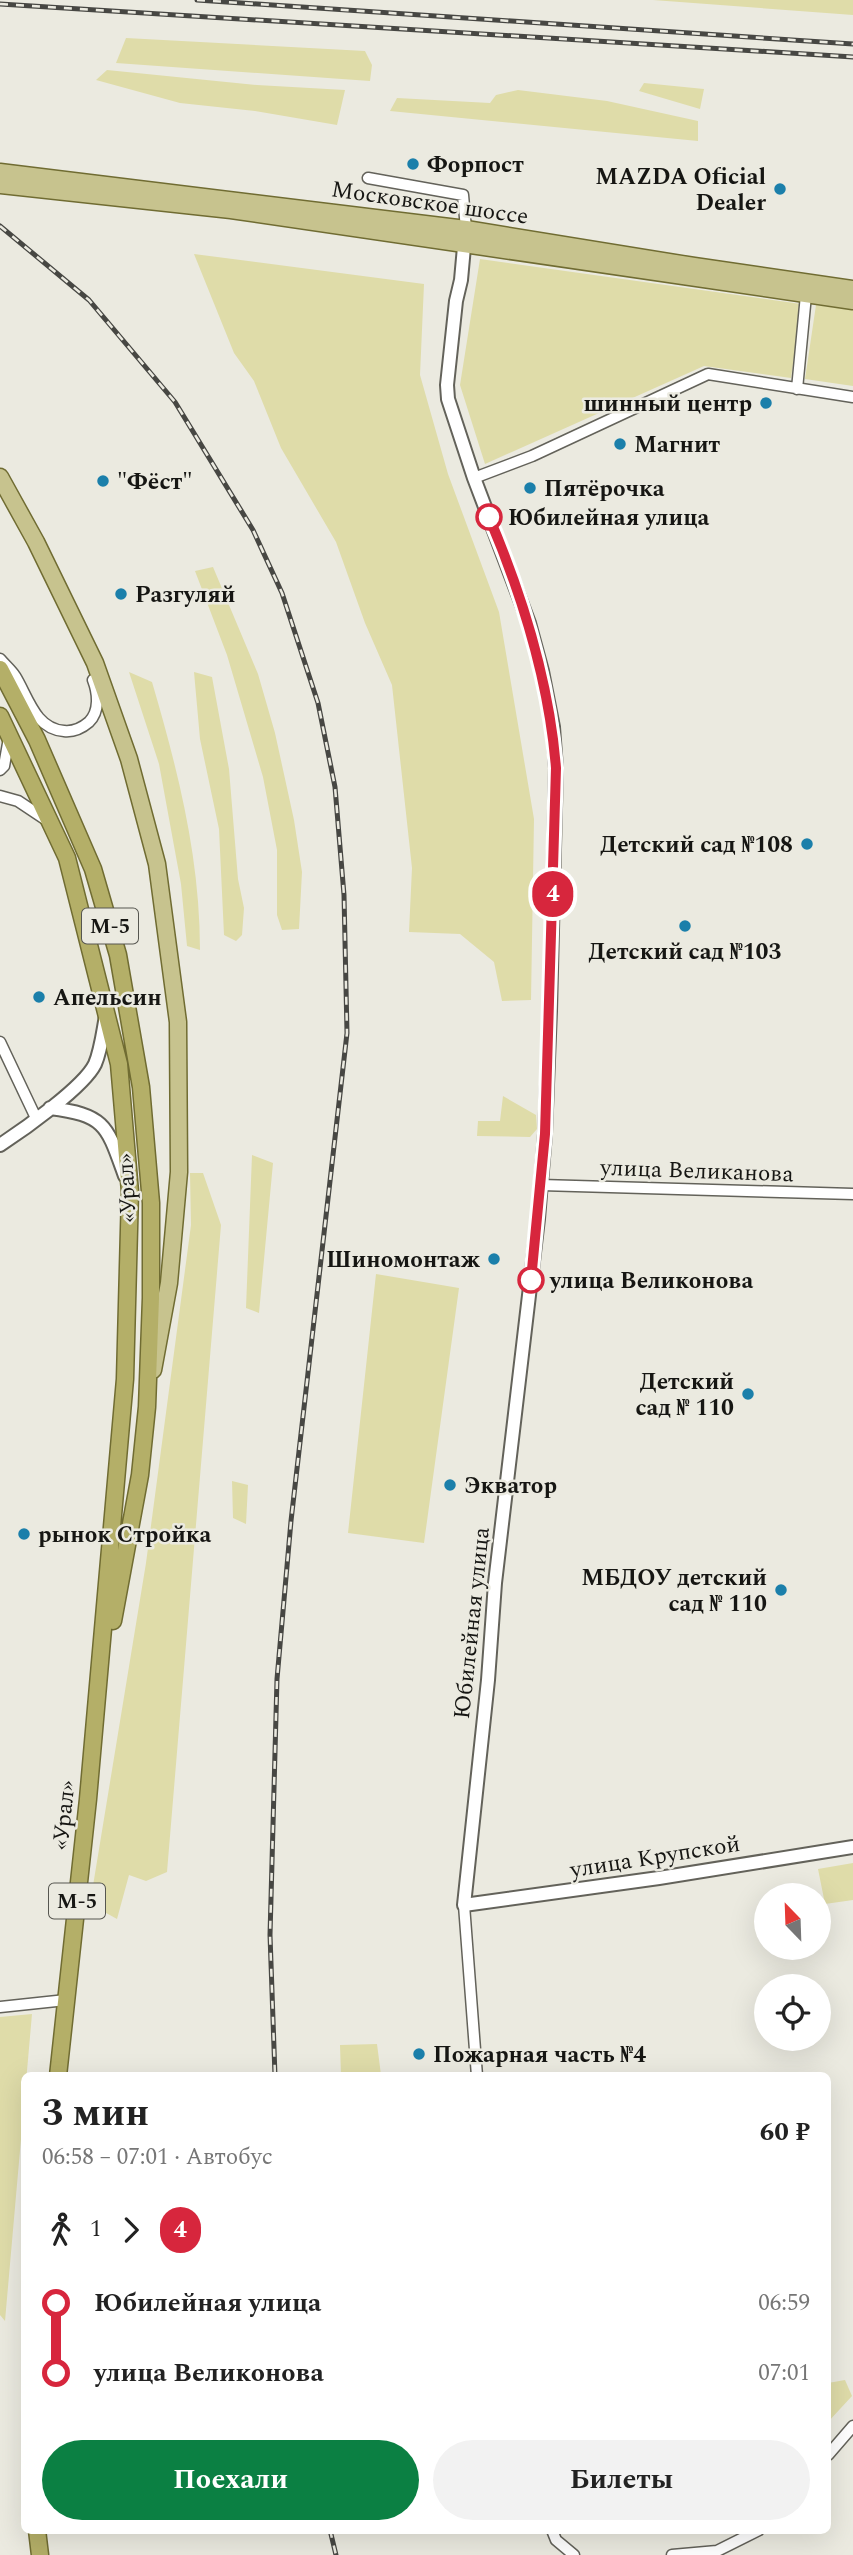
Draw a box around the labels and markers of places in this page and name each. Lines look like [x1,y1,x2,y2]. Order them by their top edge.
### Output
place label: Форпост [427,148,524,183]
marker: Форпост [405,156,421,172]
place label: MAZDA Oficial Dealer [595,160,766,221]
marker: MAZDA Oficial Dealer [772,181,788,197]
place label: шинный центр [583,387,752,422]
marker: шинный центр [758,395,774,411]
place label: Магнит [634,428,721,463]
marker: Магнит [612,436,628,452]
place label: "Фёст" [117,465,193,500]
place label: Пятёрочка [544,472,665,507]
marker: "Фёст" [95,473,111,489]
marker: Пятёрочка [522,480,538,496]
place label: Юбилейная улица [508,501,709,536]
marker: Юбилейная улица [476,504,502,530]
place label: Разгуляй [135,578,236,613]
marker: Разгуляй [113,586,129,602]
place label: Детский сад №108 [600,828,793,863]
marker: Детский сад №108 [799,836,815,852]
marker: Детский сад №103 [677,918,693,934]
place label: Детский сад №103 [589,935,781,970]
place label: Апельсин [53,981,162,1016]
marker: Апельсин [31,989,47,1005]
place label: Шиномонтаж [326,1243,481,1278]
marker: Шиномонтаж [486,1251,502,1267]
place label: улица Великонова [549,1264,753,1299]
marker: улица Великонова [518,1267,544,1293]
place label: Детский сад № 110 [635,1365,734,1426]
marker: Детский сад № 110 [740,1386,756,1402]
place label: Экватор [464,1469,557,1504]
marker: Экватор [442,1477,458,1493]
place label: рынок Стройка [38,1518,212,1553]
marker: рынок Стройка [16,1526,32,1542]
place label: МБДОУ детский сад № 110 [581,1561,767,1622]
marker: МБДОУ детский сад № 110 [773,1582,789,1598]
place label: Пожарная часть №4 [433,2038,646,2073]
marker: Пожарная часть №4 [411,2046,427,2062]

